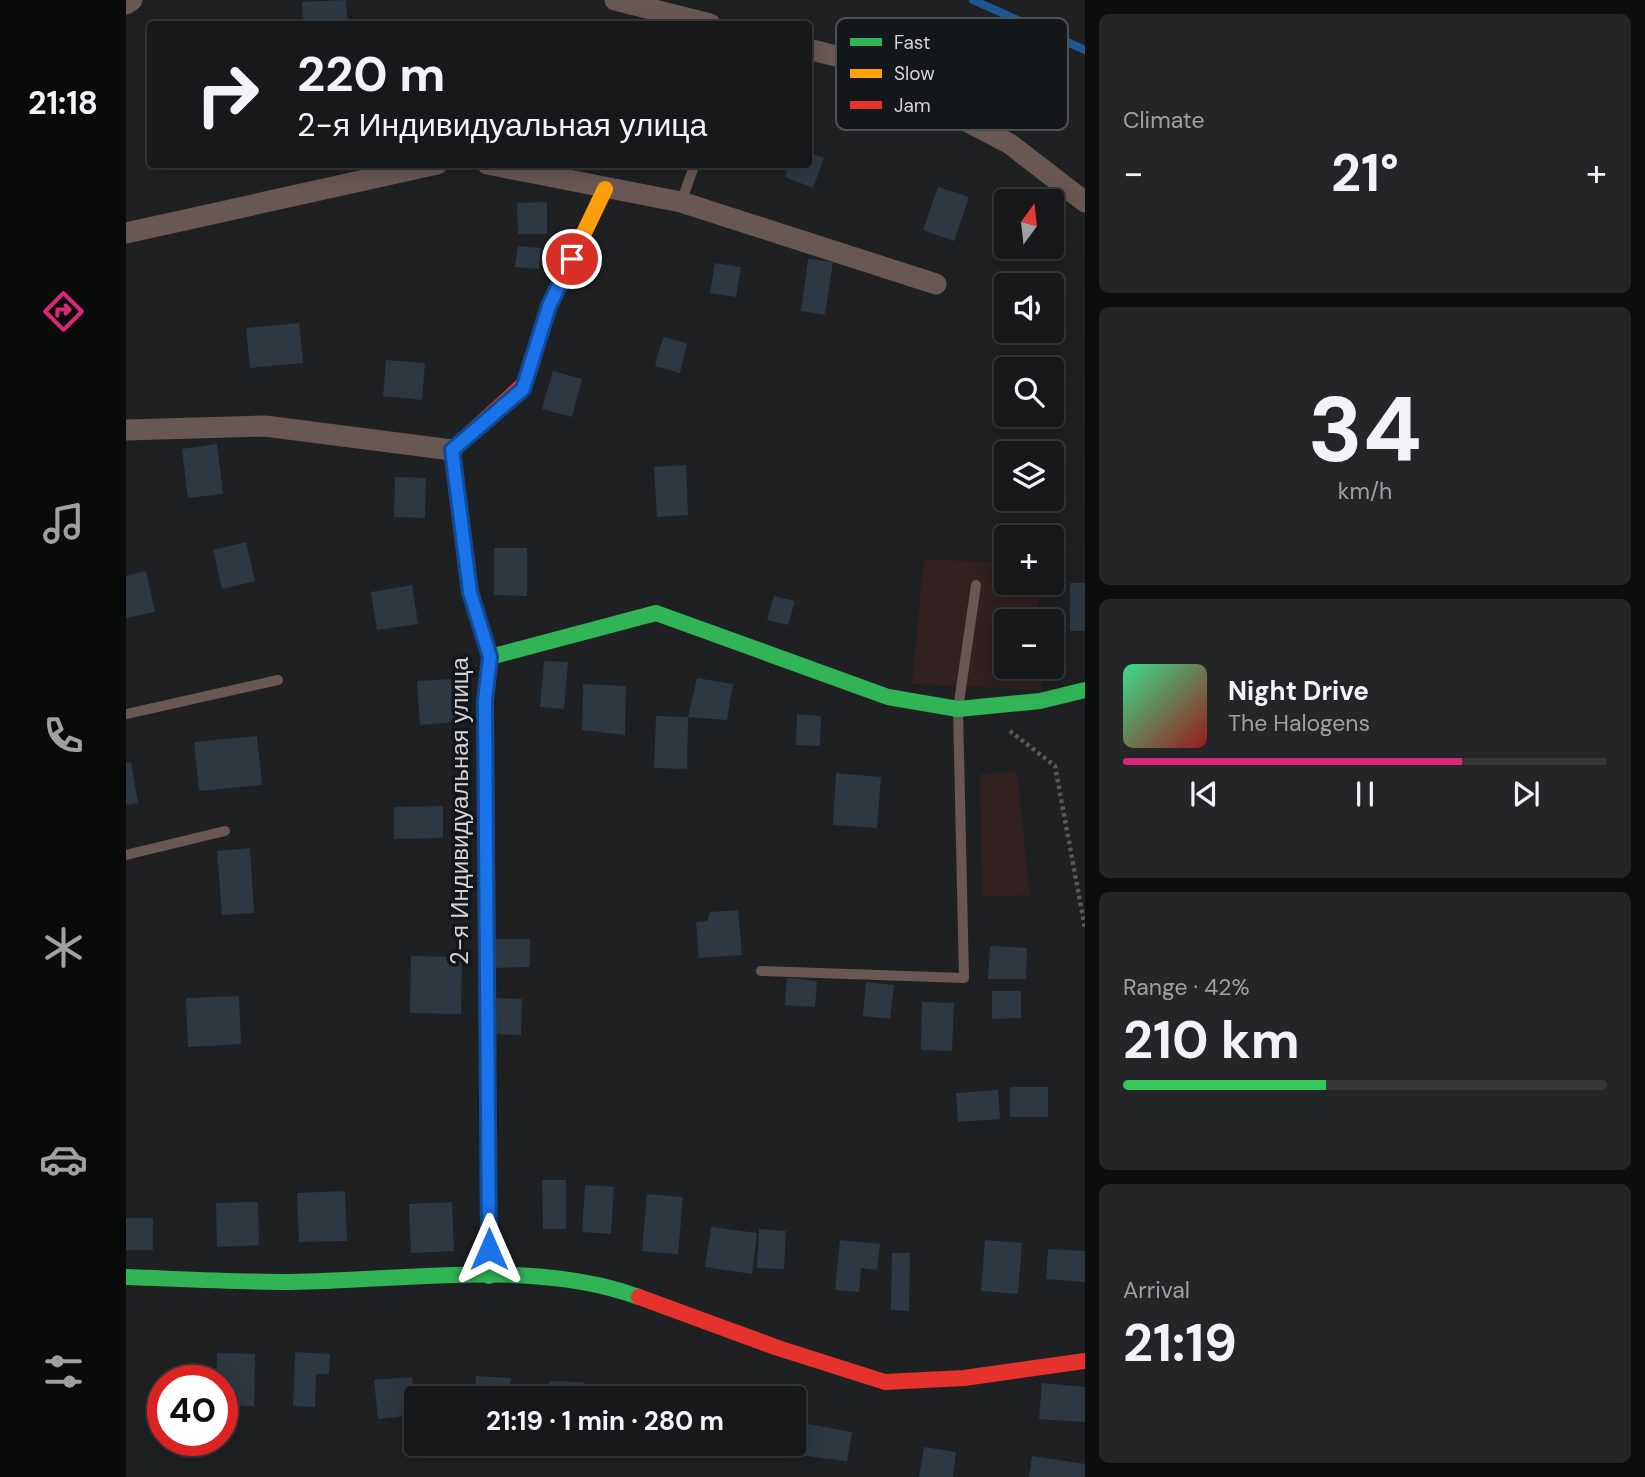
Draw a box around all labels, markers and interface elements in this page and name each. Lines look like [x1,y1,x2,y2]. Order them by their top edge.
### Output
legend [836,18,1068,130]
text: Fast [894,30,930,55]
text: 220 m [297,42,445,106]
icon: right [182,49,273,140]
text: Slow [894,61,935,86]
text: 21:18 [28,82,98,124]
text: Jam [894,93,931,118]
text: 2-я Индивидуальная улица [297,104,707,146]
text: Climate [1123,105,1205,135]
text: 21° [1331,139,1399,207]
text: − [1123,148,1144,198]
text: + [1586,148,1607,198]
north arrow [994,189,1064,259]
map controls [994,189,1064,679]
pin [542,229,602,289]
icon: arrive [553,240,591,278]
button: sound [994,273,1064,343]
icon: directions [39,287,88,336]
button: search [994,357,1064,427]
text: 34 [1308,371,1422,489]
button: layers [994,441,1064,511]
text: km/h [1338,476,1392,506]
icon: music [39,499,88,548]
button: + [994,525,1064,595]
button: − [994,609,1064,679]
street label: 2-я Индивидуальная улица [444,656,475,965]
text: Night Drive [1228,674,1369,708]
text: The Halogens [1228,708,1370,738]
icon: phone [39,711,88,760]
icon: previous [1185,775,1223,813]
icon: pause [1346,775,1384,813]
icon: next [1507,775,1545,813]
icon: climate [39,923,88,972]
text: Range · 42% [1123,972,1250,1002]
text: 210 km [1123,1006,1300,1074]
icon: car [39,1135,88,1184]
position arrow [452,1212,526,1286]
text: Arrival [1123,1275,1190,1305]
text: 21:19 [1123,1309,1237,1377]
icon: filters [39,1347,88,1396]
speed limit sign: 40 [147,1365,238,1456]
text: 21:19 · 1 min · 280 m [486,1404,724,1438]

